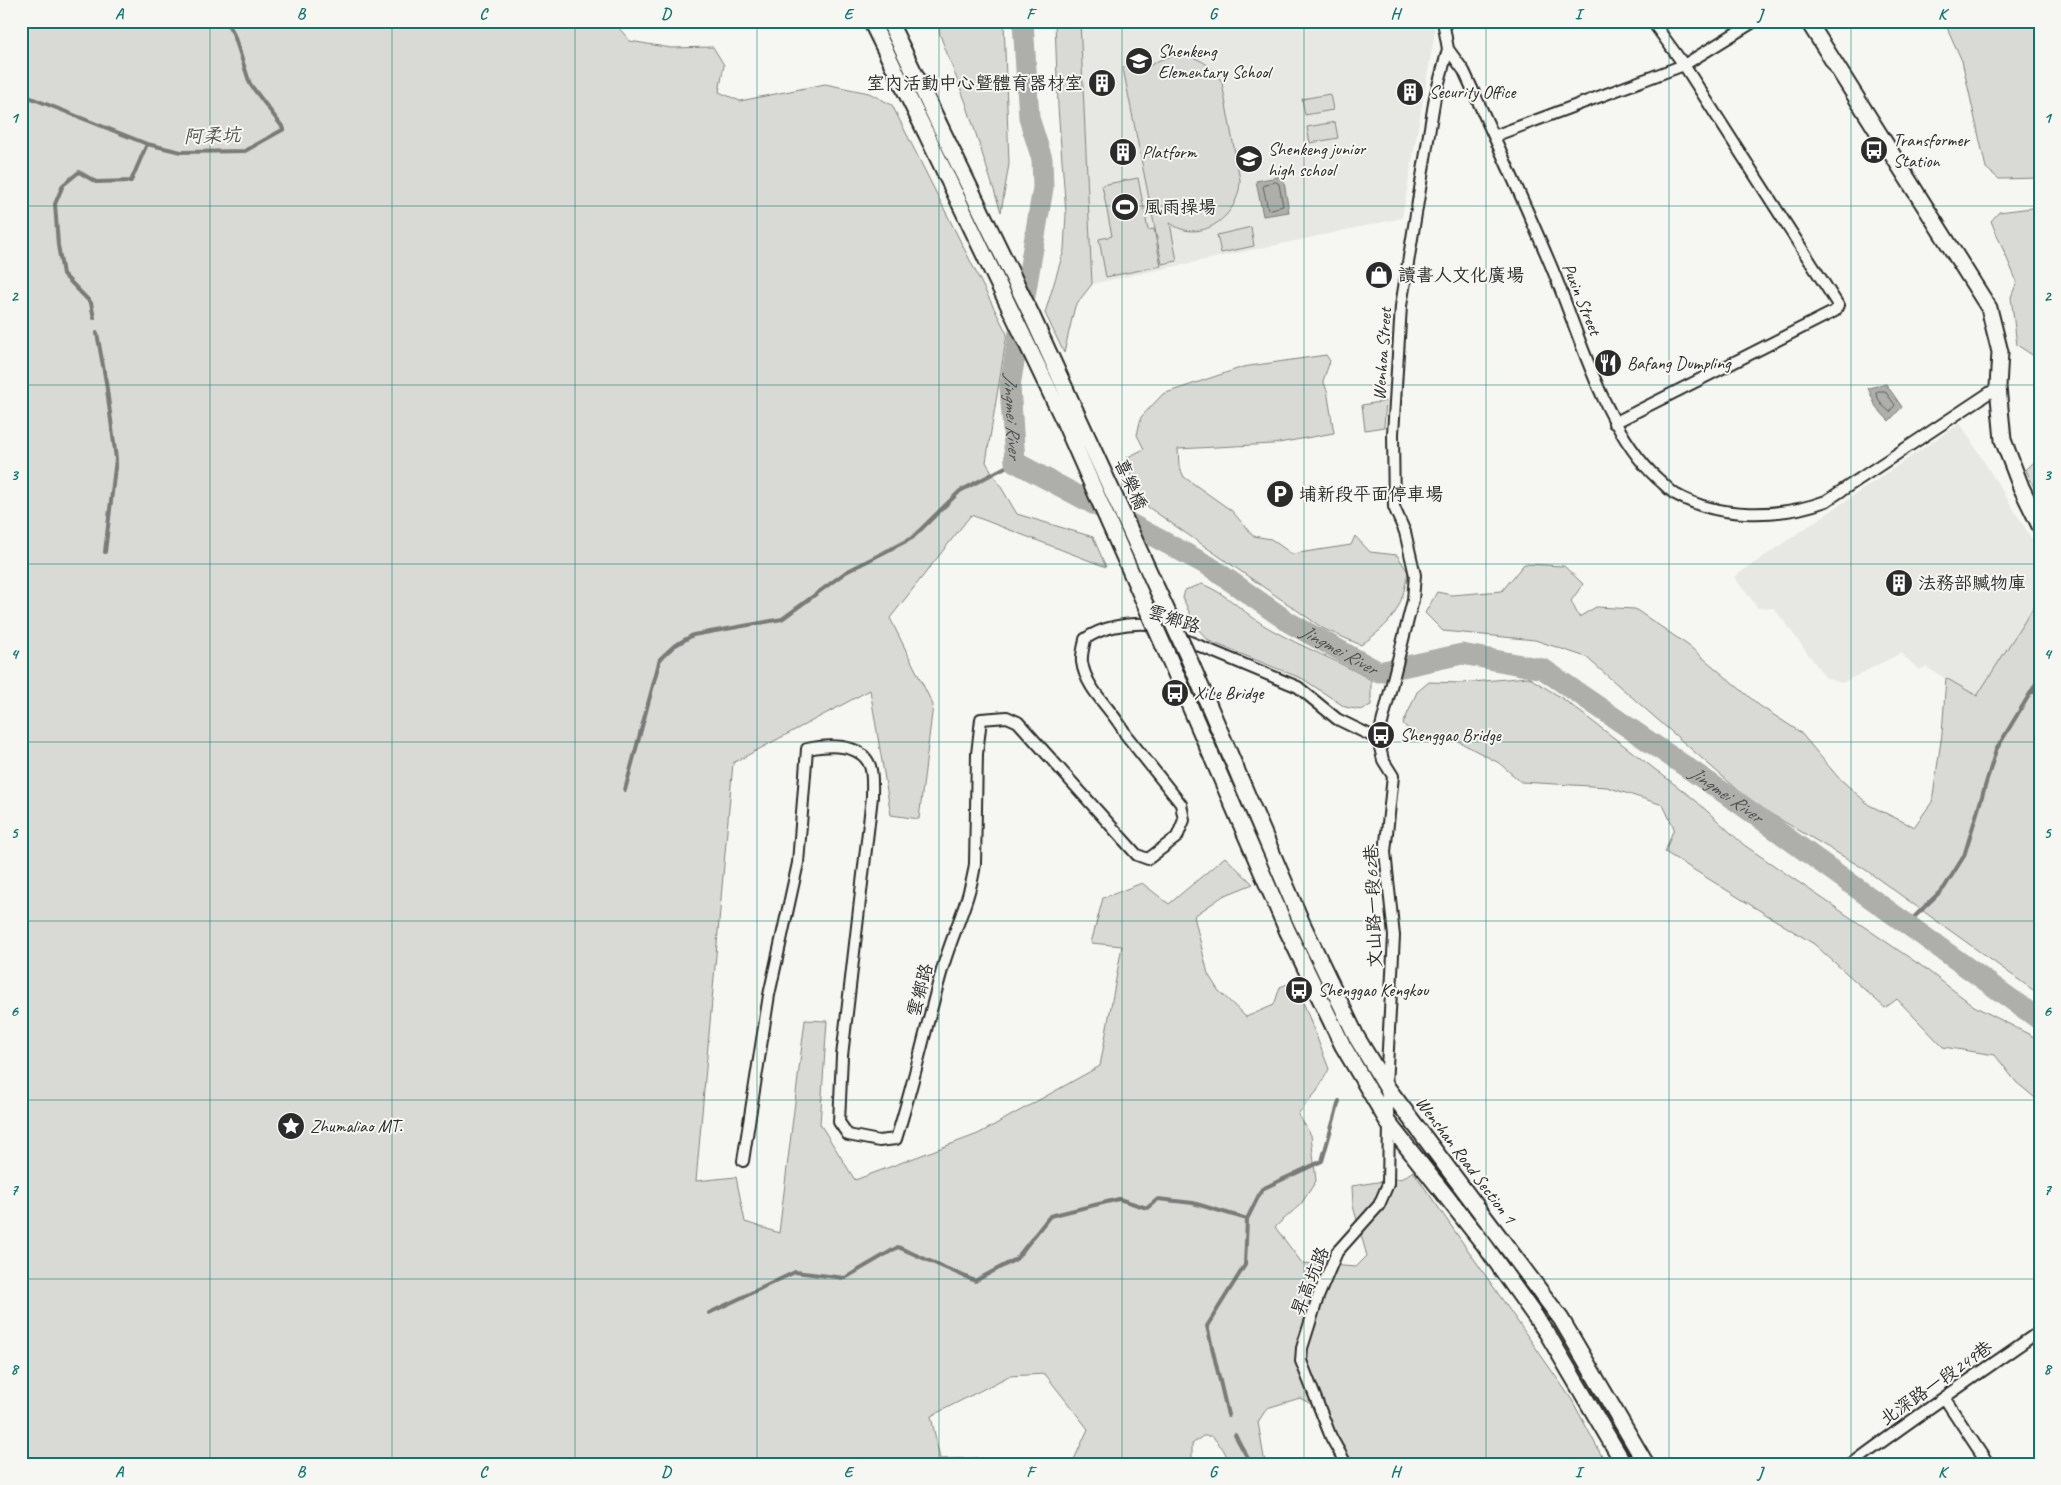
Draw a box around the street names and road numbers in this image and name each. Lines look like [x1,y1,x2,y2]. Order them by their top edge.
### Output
street label: Puxin Street [1558,260,1607,340]
street label: Wenhoa Street [1368,305,1396,401]
street label: 喜樂橋 [1110,455,1152,513]
street label: 雲鄉路 [1145,600,1203,638]
street label: 文山路一段62巷 [1360,844,1386,968]
street label: 雲鄉路 [902,961,938,1019]
street label: Wenshan Road Section 1 [1411,1092,1522,1229]
street label: 昇高坑路 [1286,1244,1334,1318]
street label: 北深路一段249巷 [1875,1336,1997,1430]

